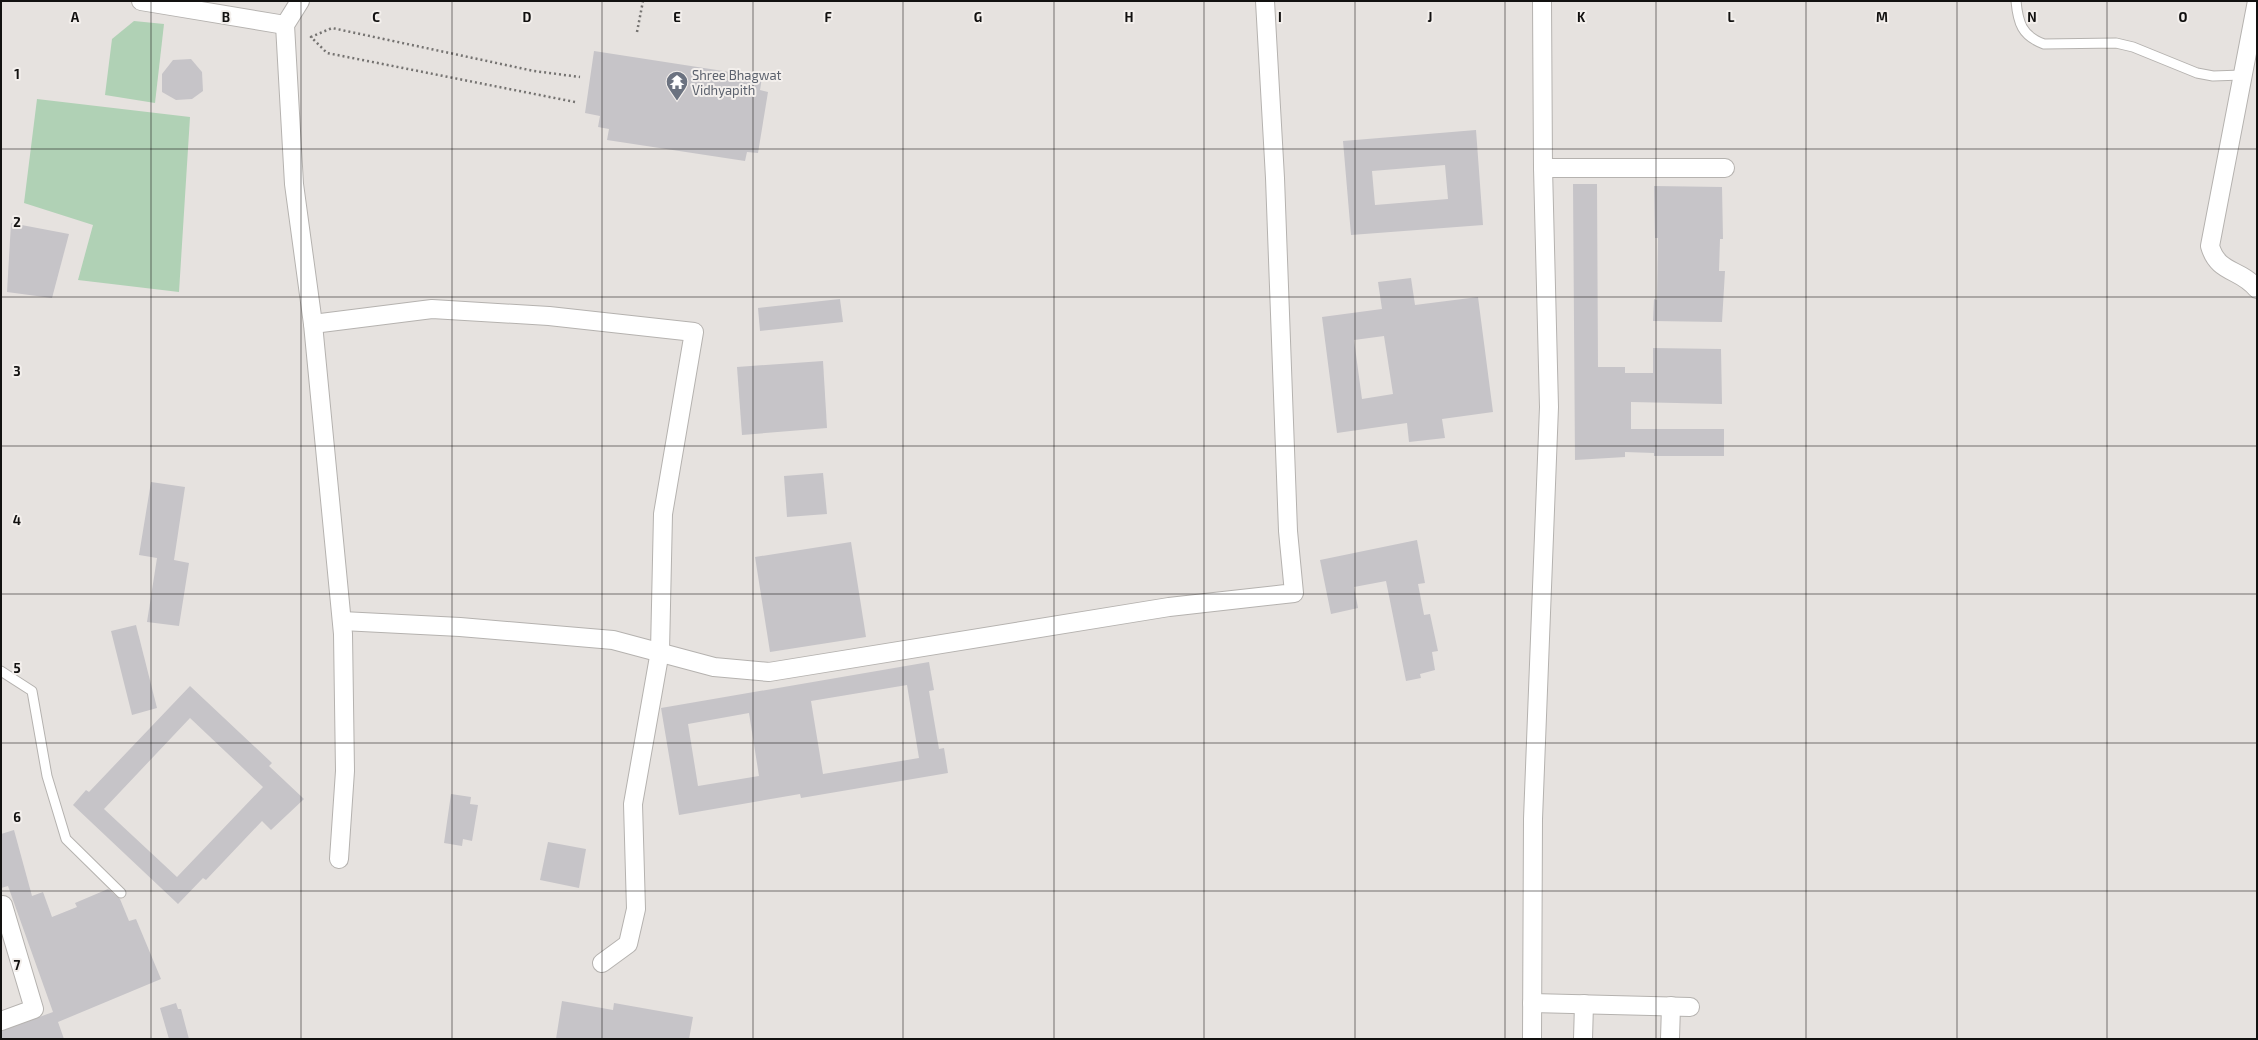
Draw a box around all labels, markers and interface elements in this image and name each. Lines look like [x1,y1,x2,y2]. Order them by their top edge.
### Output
text: A [71,9,80,25]
text: B [222,9,230,25]
text: C [372,9,380,25]
text: D [523,9,532,25]
text: E [673,9,681,25]
text: F [824,9,832,25]
text: G [974,9,982,25]
text: H [1125,9,1134,25]
text: I [1278,9,1282,25]
text: J [1428,9,1432,25]
text: K [1577,9,1586,25]
text: L [1728,9,1735,25]
text: M [1876,9,1888,25]
text: N [2027,9,2037,25]
text: O [2179,9,2188,25]
text: 1 [14,66,20,82]
place label: Shree Bhagwat Vidhyapith [692,67,782,98]
temple icon: Shree Bhagwat Vidhyapith [664,69,690,102]
text: 2 [13,214,21,230]
text: 3 [13,363,21,379]
text: 4 [13,512,21,528]
text: 5 [13,660,21,676]
text: 6 [13,809,21,825]
text: 7 [14,957,21,973]

